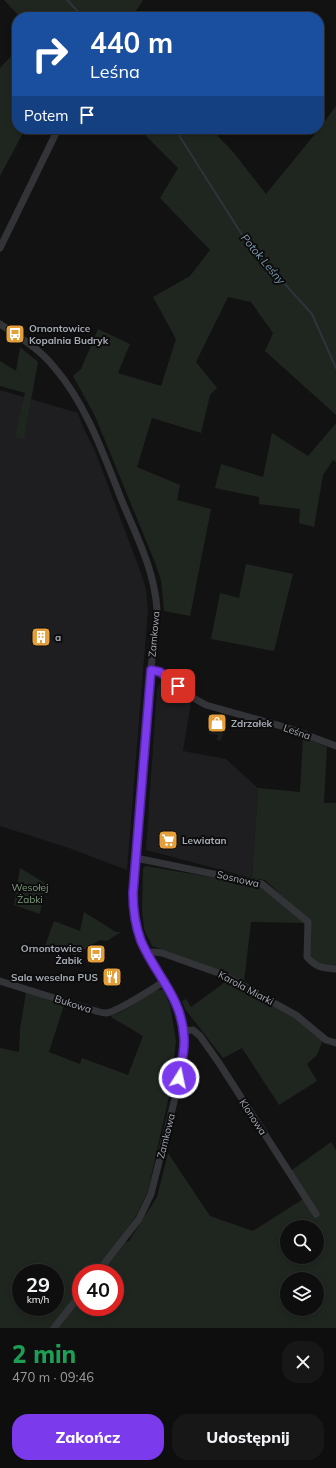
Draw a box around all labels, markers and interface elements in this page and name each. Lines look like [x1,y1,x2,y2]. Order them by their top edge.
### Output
text: 440 m [90,25,173,60]
icon: right [24,28,76,80]
text: Leśna [90,60,140,83]
icon: arrive [76,104,98,126]
text: Potem [24,106,68,125]
water label: Potok Leśny [238,231,289,288]
place label: Ornontowice Kopalnia Budryk [29,322,109,347]
bus stop icon: Ornontowice Kopalnia Budryk [4,323,26,345]
street label: Zamkowa [146,611,162,657]
building icon: a [30,626,52,648]
place label: a [55,631,61,644]
pin [161,669,195,703]
icon: arrive [167,675,189,697]
shop icon: Zdrzałek [206,712,228,734]
place label: Zdrzałek [231,717,273,730]
street label: Leśna [282,721,312,743]
supermarket icon: Lewiatan [157,829,179,851]
place label: Lewiatan [182,834,227,847]
street label: Sosnowa [216,868,260,890]
park label: Wesołej Żabki [12,881,48,906]
place label: Ornontowice Żabik [21,942,83,967]
bus stop icon: Ornontowice Żabik [85,943,107,965]
restaurant icon: Sala weselna PUS [101,966,123,988]
street label: Karola Miarki [216,968,276,1008]
place label: Sala weselna PUS [11,971,99,984]
street label: Bukowa [53,992,93,1016]
position arrow [158,1057,200,1099]
street label: Klonowa [237,1096,269,1138]
street label: Zamkowa [154,1112,178,1160]
map controls [280,1220,324,1316]
button: search [280,1220,324,1264]
speed limit sign: 40 [72,1264,124,1316]
text: 29 [26,1272,50,1297]
button: layers [280,1272,324,1316]
text: km/h [27,1293,49,1306]
text: 2 min [12,1339,76,1369]
button: close [282,1341,324,1383]
text: 470 m · 09:46 [12,1369,94,1385]
button: Zakończ [12,1414,164,1460]
button: Udostępnij [172,1414,324,1460]

